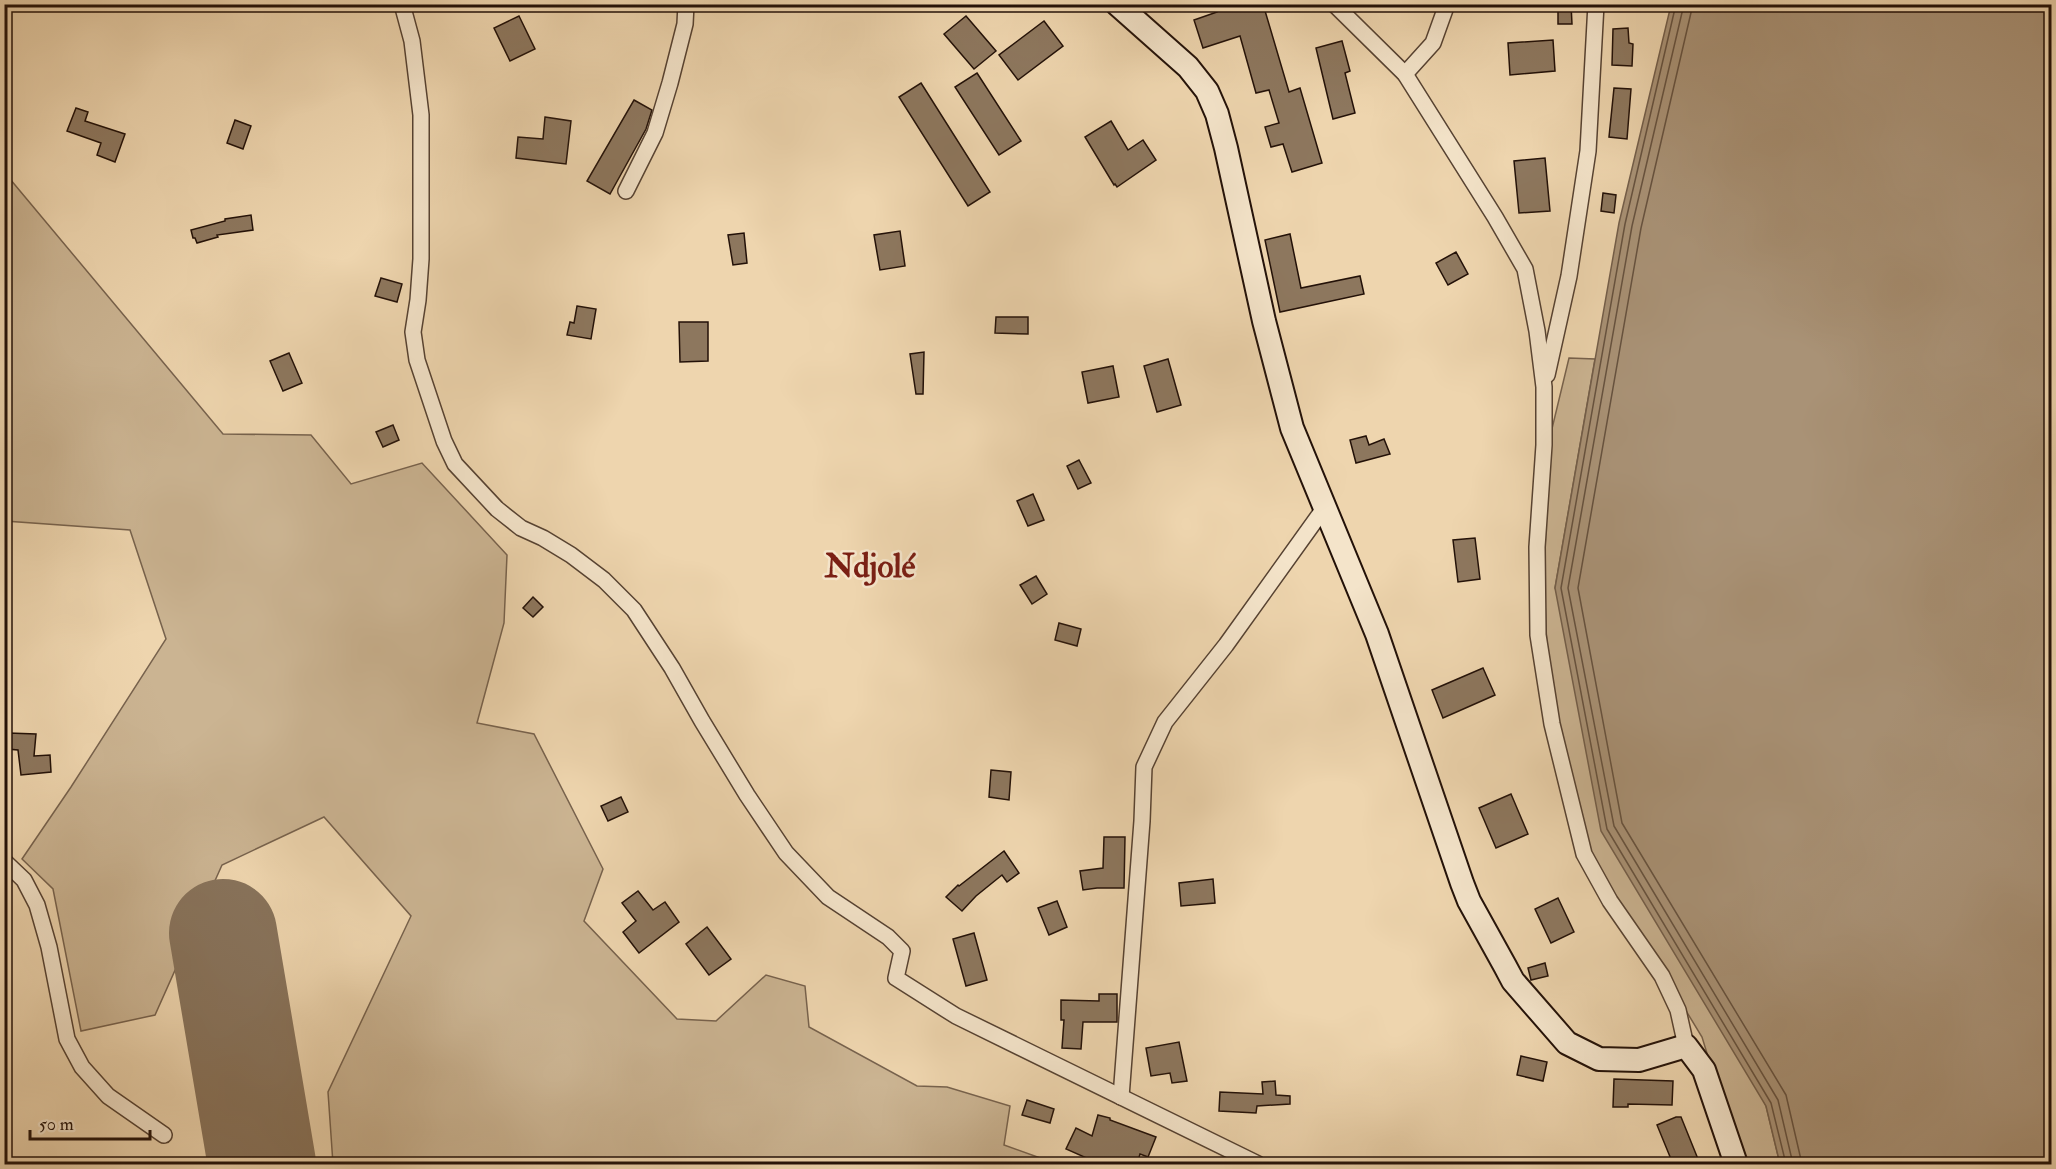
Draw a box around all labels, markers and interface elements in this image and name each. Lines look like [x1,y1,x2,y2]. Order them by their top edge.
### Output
district label: Ndjolé [824,546,916,587]
scale bar [30,1103,150,1141]
text: 50 m [39,1113,74,1136]

